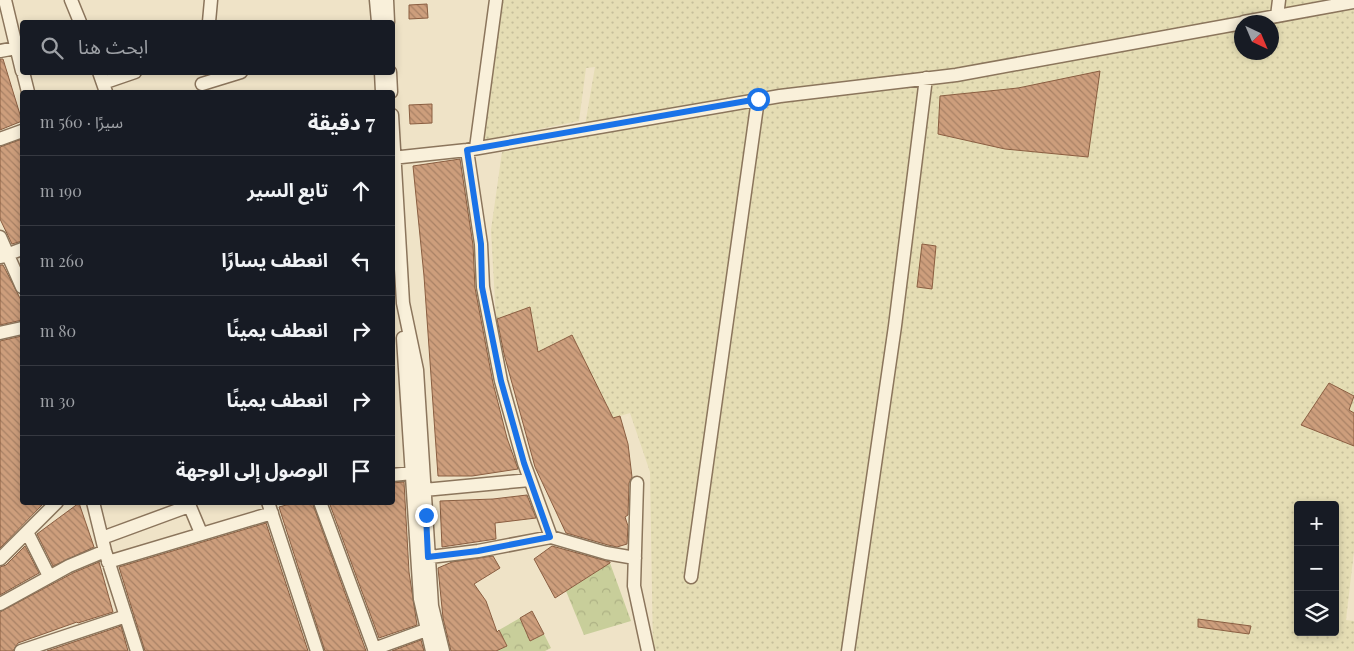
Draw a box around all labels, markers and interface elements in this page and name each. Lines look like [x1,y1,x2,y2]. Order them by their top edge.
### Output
north arrow [1234,15,1279,60]
search box [20,20,395,75]
text: ابحث هنا [78,33,148,59]
icon: search [38,34,66,62]
route start [747,88,770,111]
text: 7 دقيقة [308,107,375,135]
text: سيرًا · 560 m [40,111,123,132]
text: تابع السير [247,176,328,202]
icon: ahead [347,177,375,205]
text: 190 m [40,180,82,201]
text: انعطف يسارًا [222,246,328,272]
icon: left [347,247,375,275]
text: 260 m [40,250,84,271]
text: انعطف يمينًا [226,316,328,342]
icon: right [347,317,375,345]
text: 80 m [40,320,76,341]
text: انعطف يمينًا [226,386,328,412]
icon: right [347,387,375,415]
text: 30 m [40,390,75,411]
text: الوصول إلى الوجهة [176,456,328,482]
icon: arrive [347,457,375,485]
map controls [1294,501,1339,636]
button: + [1294,501,1339,546]
route end [415,504,438,527]
button: − [1294,546,1339,591]
button: layers [1294,591,1339,636]

